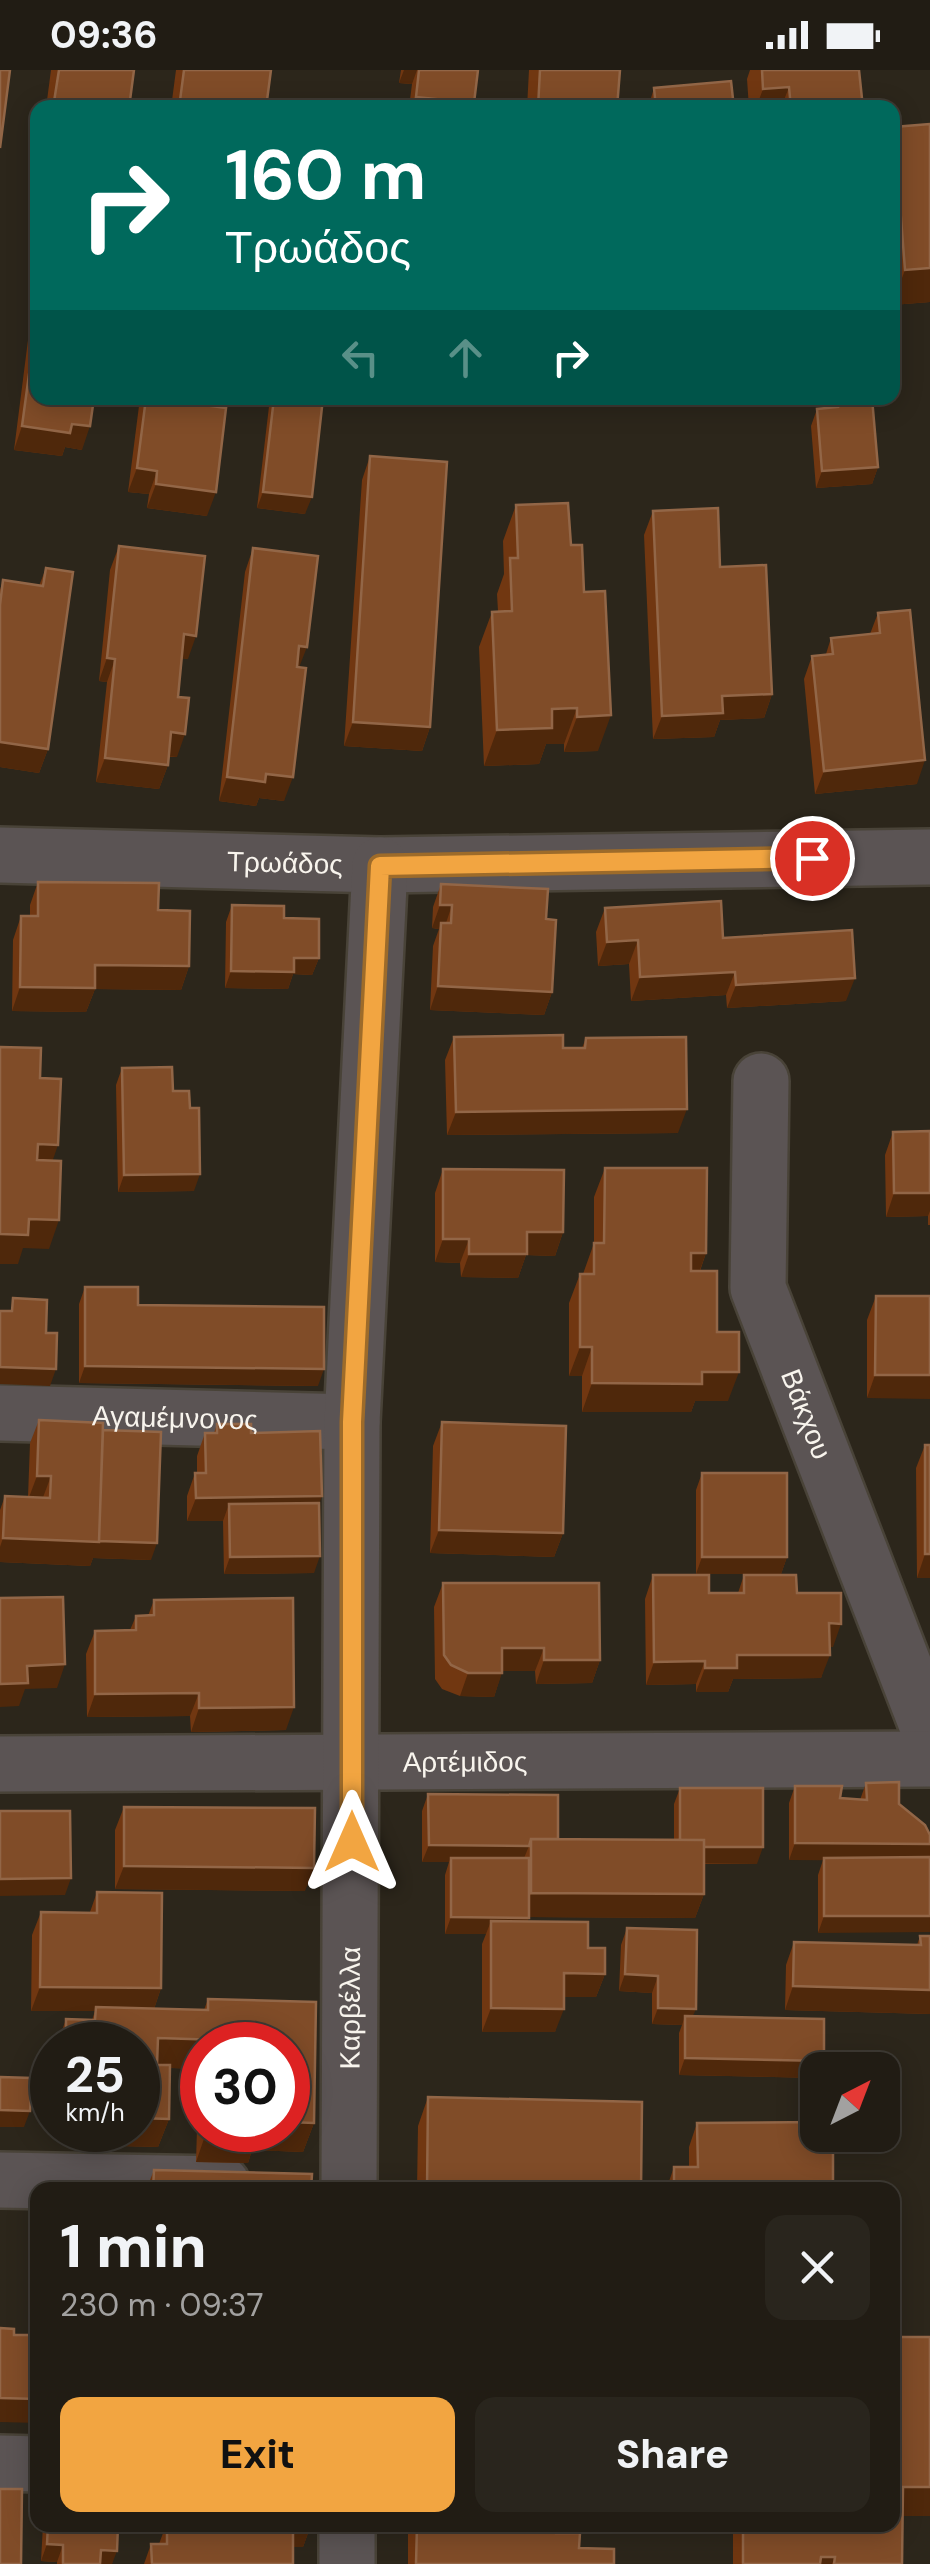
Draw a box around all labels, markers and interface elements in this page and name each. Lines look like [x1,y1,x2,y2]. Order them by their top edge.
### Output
text: 09:36 [50,10,158,60]
text: 160 m [225,130,426,221]
icon: right [60,140,190,270]
text: Τρωάδος [225,218,411,277]
icon: left [333,330,388,385]
icon: ahead [438,330,493,385]
icon: right [543,330,598,385]
pin [770,816,855,901]
icon: arrive [785,831,840,886]
street label: Τρωάδος [227,842,343,883]
street label: Βάκχου [773,1364,841,1464]
street label: Αγαμέμνονος [92,1397,258,1438]
street label: Αρτέμιδος [402,1743,527,1780]
position arrow [300,1790,404,1894]
street label: Καρβέλλα [331,1947,368,2069]
speed limit sign: 30 [180,2022,310,2152]
text: 25 [65,2042,125,2108]
north arrow [800,2052,900,2152]
map controls [800,2052,900,2152]
text: km/h [65,2096,125,2129]
text: 1 min [60,2207,207,2286]
button: close [765,2215,870,2320]
text: 230 m · 09:37 [60,2284,264,2326]
button: Exit [60,2397,455,2512]
button: Share [475,2397,870,2512]

